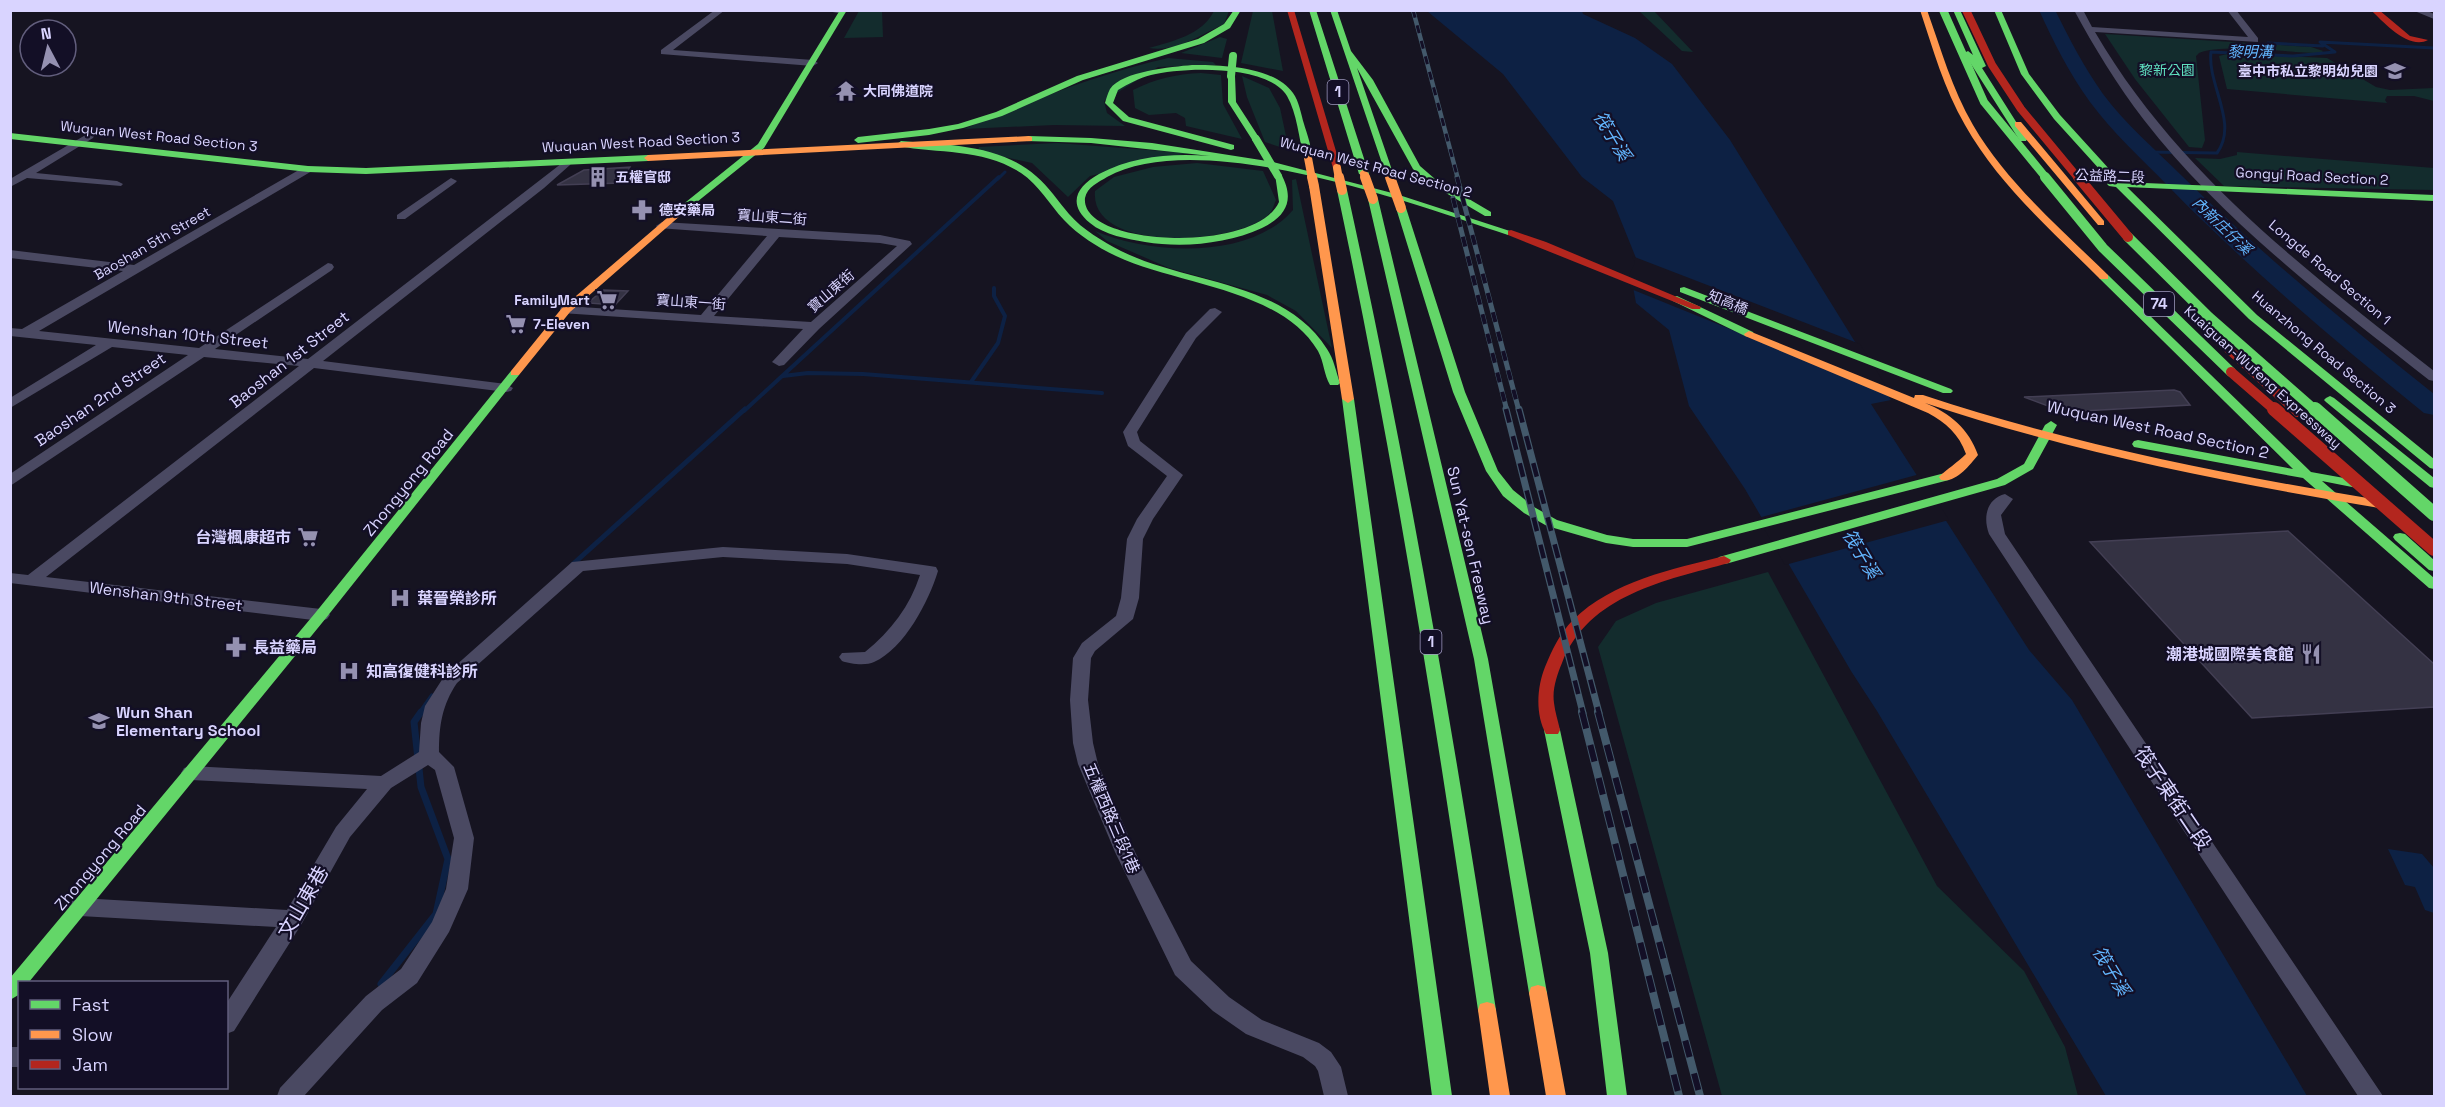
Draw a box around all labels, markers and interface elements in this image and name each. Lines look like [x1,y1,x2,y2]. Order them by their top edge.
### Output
north arrow [18,18,78,78]
text: N [40,23,53,45]
water label: 黎明溝 [2227,42,2274,61]
school or university icon: 臺中市私立黎明幼兒園 [2383,59,2407,83]
park label: 黎新公園 [2139,61,2195,79]
place label: 臺中市私立黎明幼兒園 [2238,62,2378,80]
temple icon: 大同佛道院 [834,79,858,103]
road number: 1 [1328,80,1348,104]
place label: 大同佛道院 [863,82,933,100]
water label: 筏子溪 [1589,107,1638,167]
street label: Wuquan West Road Section 3 [60,117,258,155]
street label: Wuquan West Road Section 3 [542,128,740,156]
street label: Wuquan West Road Section 2 [1278,133,1474,201]
street label: Gongyi Road Section 2 [2235,163,2389,189]
building icon: 五權官邸 [586,165,610,189]
street label: 公益路二段 [2075,166,2145,186]
place label: 五權官邸 [615,168,671,186]
water label: 內新庄仔溪 [2189,193,2257,260]
pharmacy icon: 德安藥局 [630,198,654,222]
place label: 德安藥局 [659,201,715,219]
street label: Baoshan 5th Street [90,202,214,284]
street label: 寶山東二街 [736,206,808,228]
street label: Longde Road Section 1 [2265,216,2395,328]
street label: 寶山東街 [804,266,858,316]
street label: 知高橋 [1705,286,1751,318]
street label: Huanzhong Road Section 3 [2248,287,2400,417]
supermarket icon: FamilyMart [595,288,619,312]
place label: FamilyMart [514,291,590,309]
street label: 寶山東一街 [655,291,727,313]
road number: 74 [2144,292,2174,316]
street label: Kuaiguan-Wufeng Expressway [2181,302,2345,452]
street label: Baoshan 1st Street [225,306,353,413]
supermarket icon: 7-Eleven [504,312,528,336]
place label: 7-Eleven [533,315,590,333]
street label: Wenshan 10th Street [107,316,269,353]
street label: Baoshan 2nd Street [31,348,170,451]
street label: Wuquan West Road Section 2 [2045,396,2271,463]
street label: Zhongyong Road [359,424,458,540]
street label: Sun Yat-sen Freeway [1442,464,1499,626]
supermarket icon: 台灣楓康超市 [296,525,320,549]
water label: 筏子溪 [1838,525,1887,585]
place label: 台灣楓康超市 [195,527,291,548]
street label: Wenshan 9th Street [88,577,244,616]
hospital icon: 葉晉榮診所 [388,586,412,610]
place label: 葉晉榮診所 [417,588,497,609]
road number: 1 [1420,630,1442,654]
pharmacy icon: 長益藥局 [224,635,248,659]
place label: 長益藥局 [253,637,317,658]
restaurant icon: 潮港城國際美食館 [2299,642,2323,666]
place label: 潮港城國際美食館 [2166,644,2294,665]
hospital icon: 知高復健科診所 [337,659,361,683]
place label: 知高復健科診所 [366,661,478,682]
place label: Wun Shan Elementary School [116,702,260,741]
school or university icon: Wun Shan Elementary School [87,709,111,733]
street label: 筏子東街二段 [2129,741,2217,855]
street label: 五權西路三段1巷 [1079,759,1144,877]
street label: Zhongyong Road [50,800,151,915]
street label: 文山東巷 [272,861,334,943]
water label: 筏子溪 [2088,942,2137,1002]
legend [18,981,228,1089]
text: Fast [72,993,109,1016]
text: Slow [72,1023,113,1046]
text: Jam [72,1053,108,1076]

